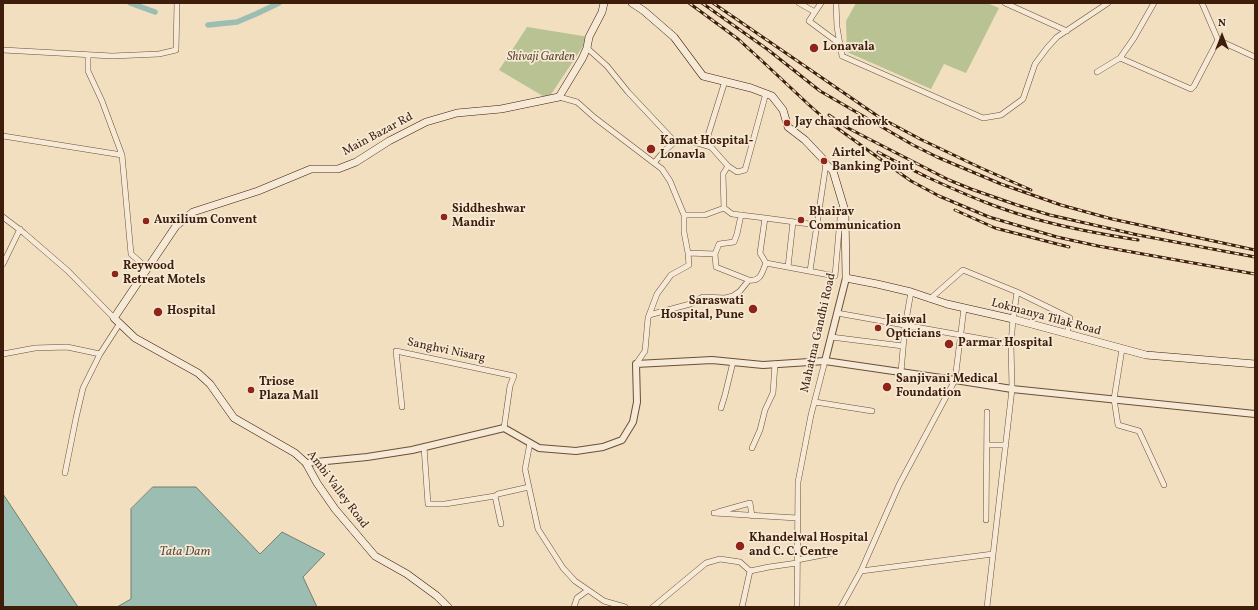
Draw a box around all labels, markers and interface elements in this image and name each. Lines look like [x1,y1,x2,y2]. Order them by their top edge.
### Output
north arrow [1202,16,1242,56]
text: N [1218,16,1226,31]
place label: Lonavala [823,41,875,55]
marker: Lonavala [808,42,820,54]
park label: Shivaji Garden [507,51,575,65]
street label: Main Bazar Rd [340,110,416,160]
place label: Jay chand chowk [795,116,888,130]
marker: Jay chand chowk [782,118,792,128]
place label: Kamat Hospital- Lonavla [660,135,754,163]
marker: Kamat Hospital- Lonavla [645,143,657,155]
place label: Airtel Banking Point [832,147,914,175]
marker: Airtel Banking Point [819,156,829,166]
place label: Siddheshwar Mandir [452,203,526,231]
place label: Bhairav Communication [809,206,901,234]
marker: Siddheshwar Mandir [439,212,449,222]
place label: Auxilium Convent [154,214,257,228]
marker: Bhairav Communication [796,215,806,225]
marker: Auxilium Convent [141,216,151,226]
place label: Reywood Retreat Motels [123,260,205,288]
marker: Reywood Retreat Motels [110,269,120,279]
street label: Mahatma Gandhi Road [798,272,840,394]
place label: Saraswati Hospital, Pune [661,295,744,323]
street label: Lokmanya Tilak Road [989,296,1103,340]
marker: Saraswati Hospital, Pune [747,303,759,315]
place label: Hospital [167,305,216,319]
marker: Hospital [152,306,164,318]
place label: Jaiswal Opticians [886,314,941,342]
marker: Jaiswal Opticians [873,323,883,333]
street label: Sanghvi Nisarg [406,336,486,366]
place label: Parmar Hospital [958,337,1053,351]
marker: Parmar Hospital [943,338,955,350]
place label: Sanjivani Medical Foundation [896,373,998,401]
place label: Triose Plaza Mall [259,376,319,404]
marker: Sanjivani Medical Foundation [881,381,893,393]
marker: Triose Plaza Mall [246,385,256,395]
street label: Ambi Valley Road [303,448,371,532]
place label: Khandelwal Hospital and C. C. Centre [749,532,868,560]
marker: Khandelwal Hospital and C. C. Centre [734,540,746,552]
water label: Tata Dam [160,545,210,561]

